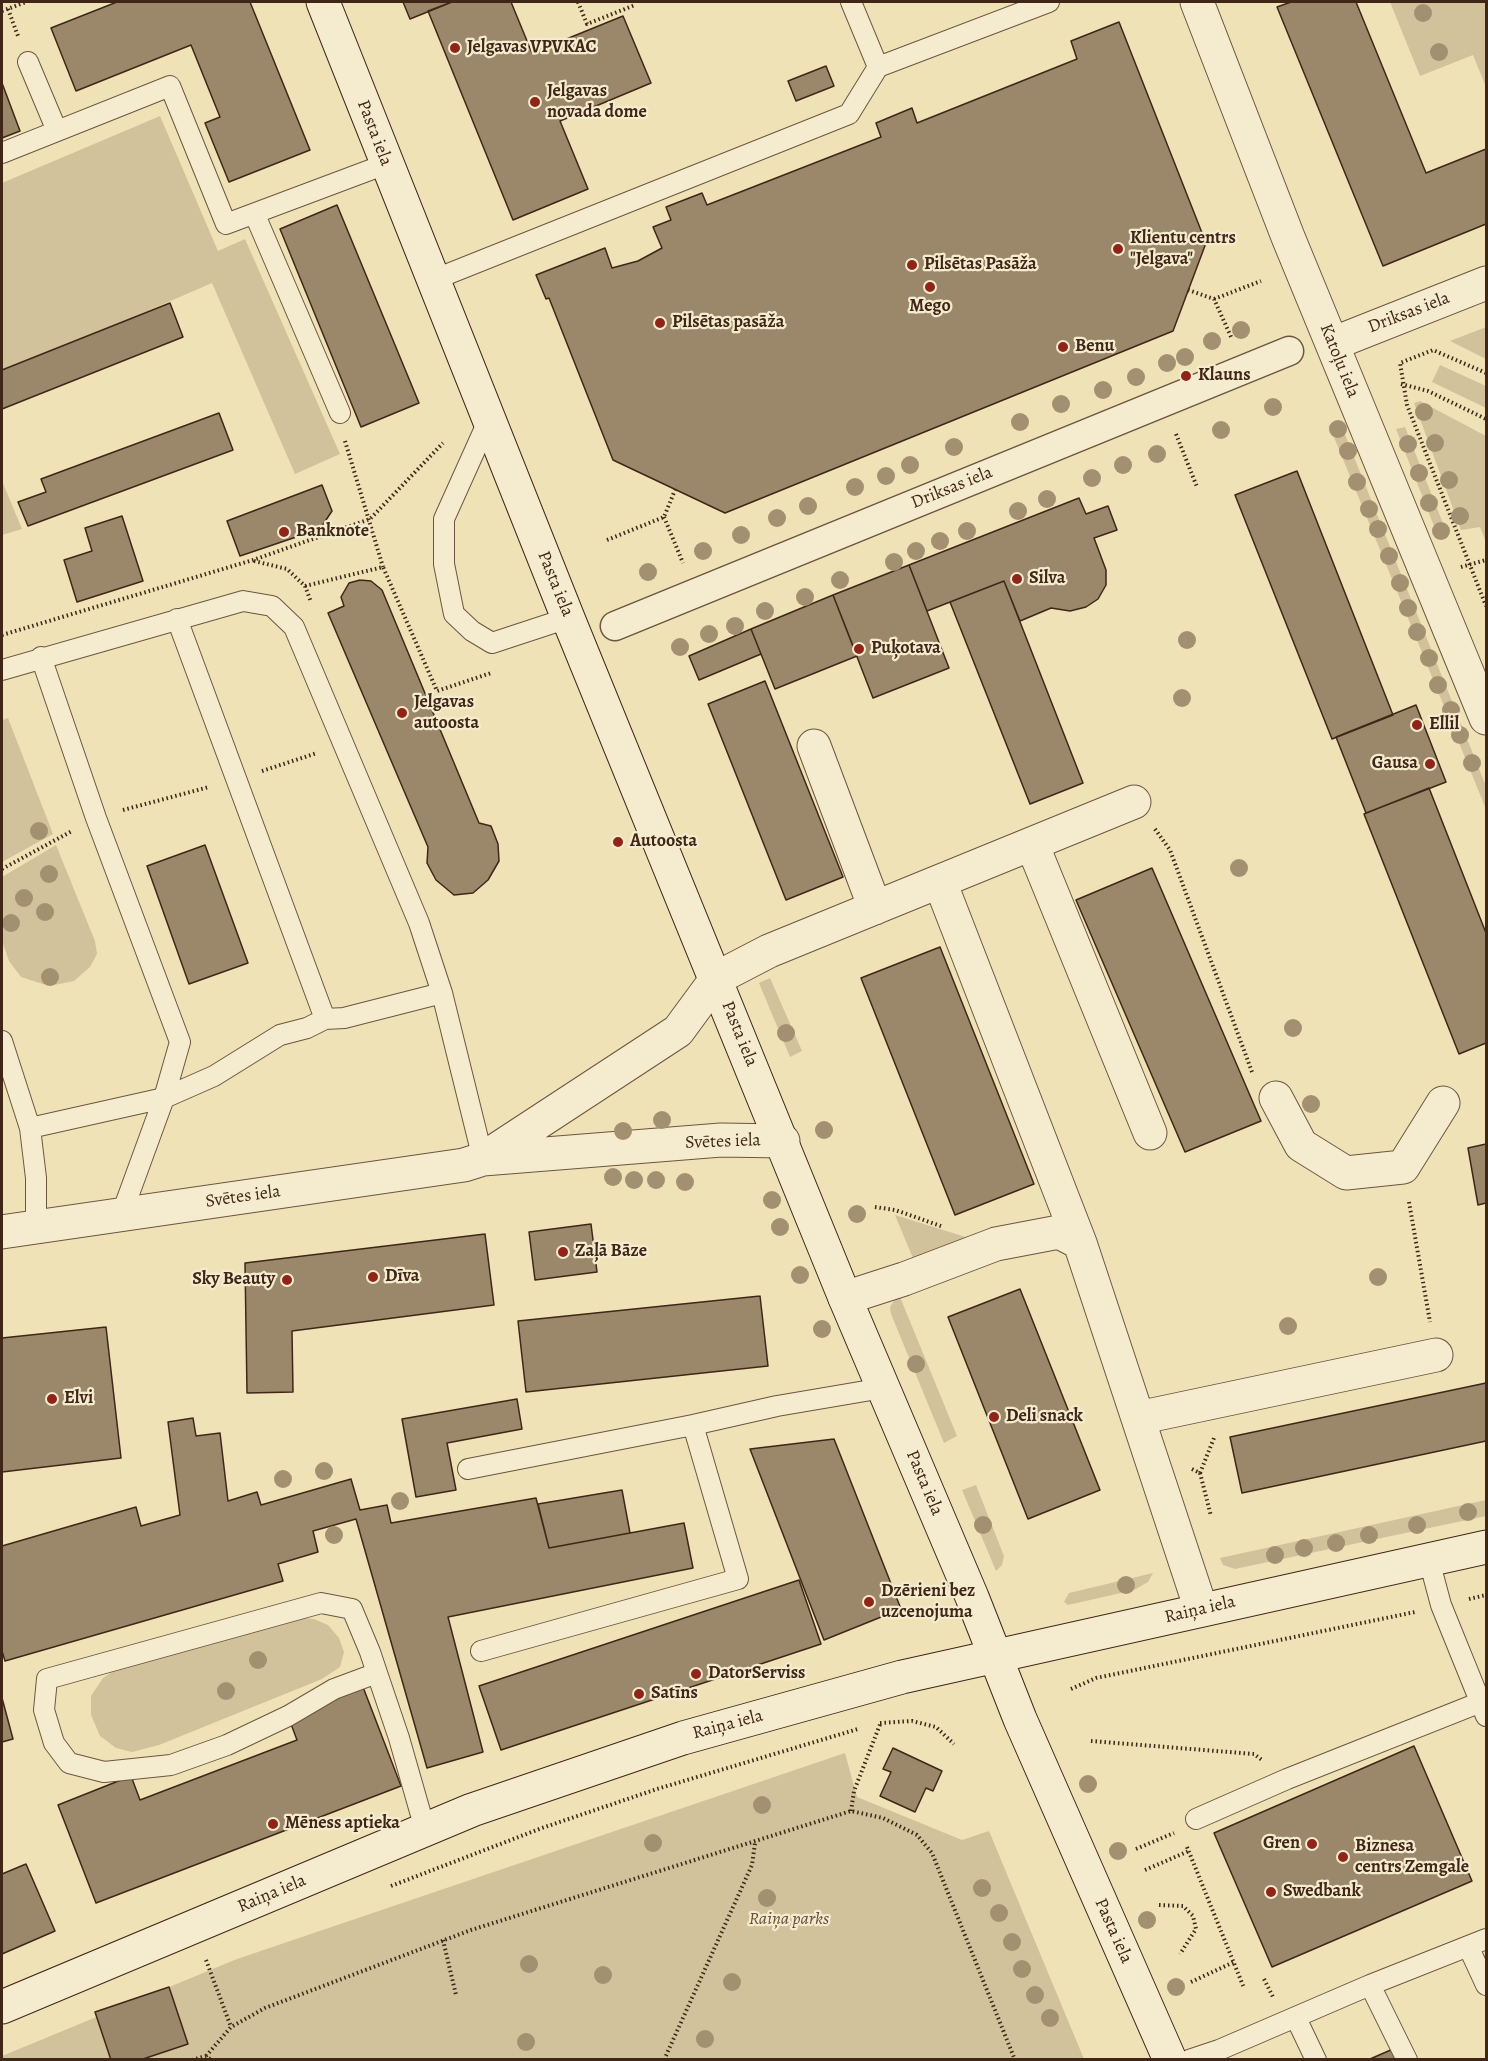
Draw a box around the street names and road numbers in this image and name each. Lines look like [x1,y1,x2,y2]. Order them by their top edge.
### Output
street label: Pasta iela [352,97,396,169]
street label: Driksas iela [1365,288,1453,338]
street label: Katoļu iela [1314,321,1364,401]
street label: Driksas iela [908,462,996,514]
street label: Pasta iela [532,548,578,620]
street label: Pasta iela [716,998,762,1070]
street label: Svētes iela [685,1130,761,1154]
street label: Svētes iela [204,1181,282,1213]
street label: Pasta iela [901,1447,947,1519]
street label: Raiņa iela [1162,1591,1238,1629]
street label: Raiņa iela [690,1705,766,1745]
street label: Raiņa iela [235,1870,309,1918]
street label: Pasta iela [1089,1895,1137,1967]

